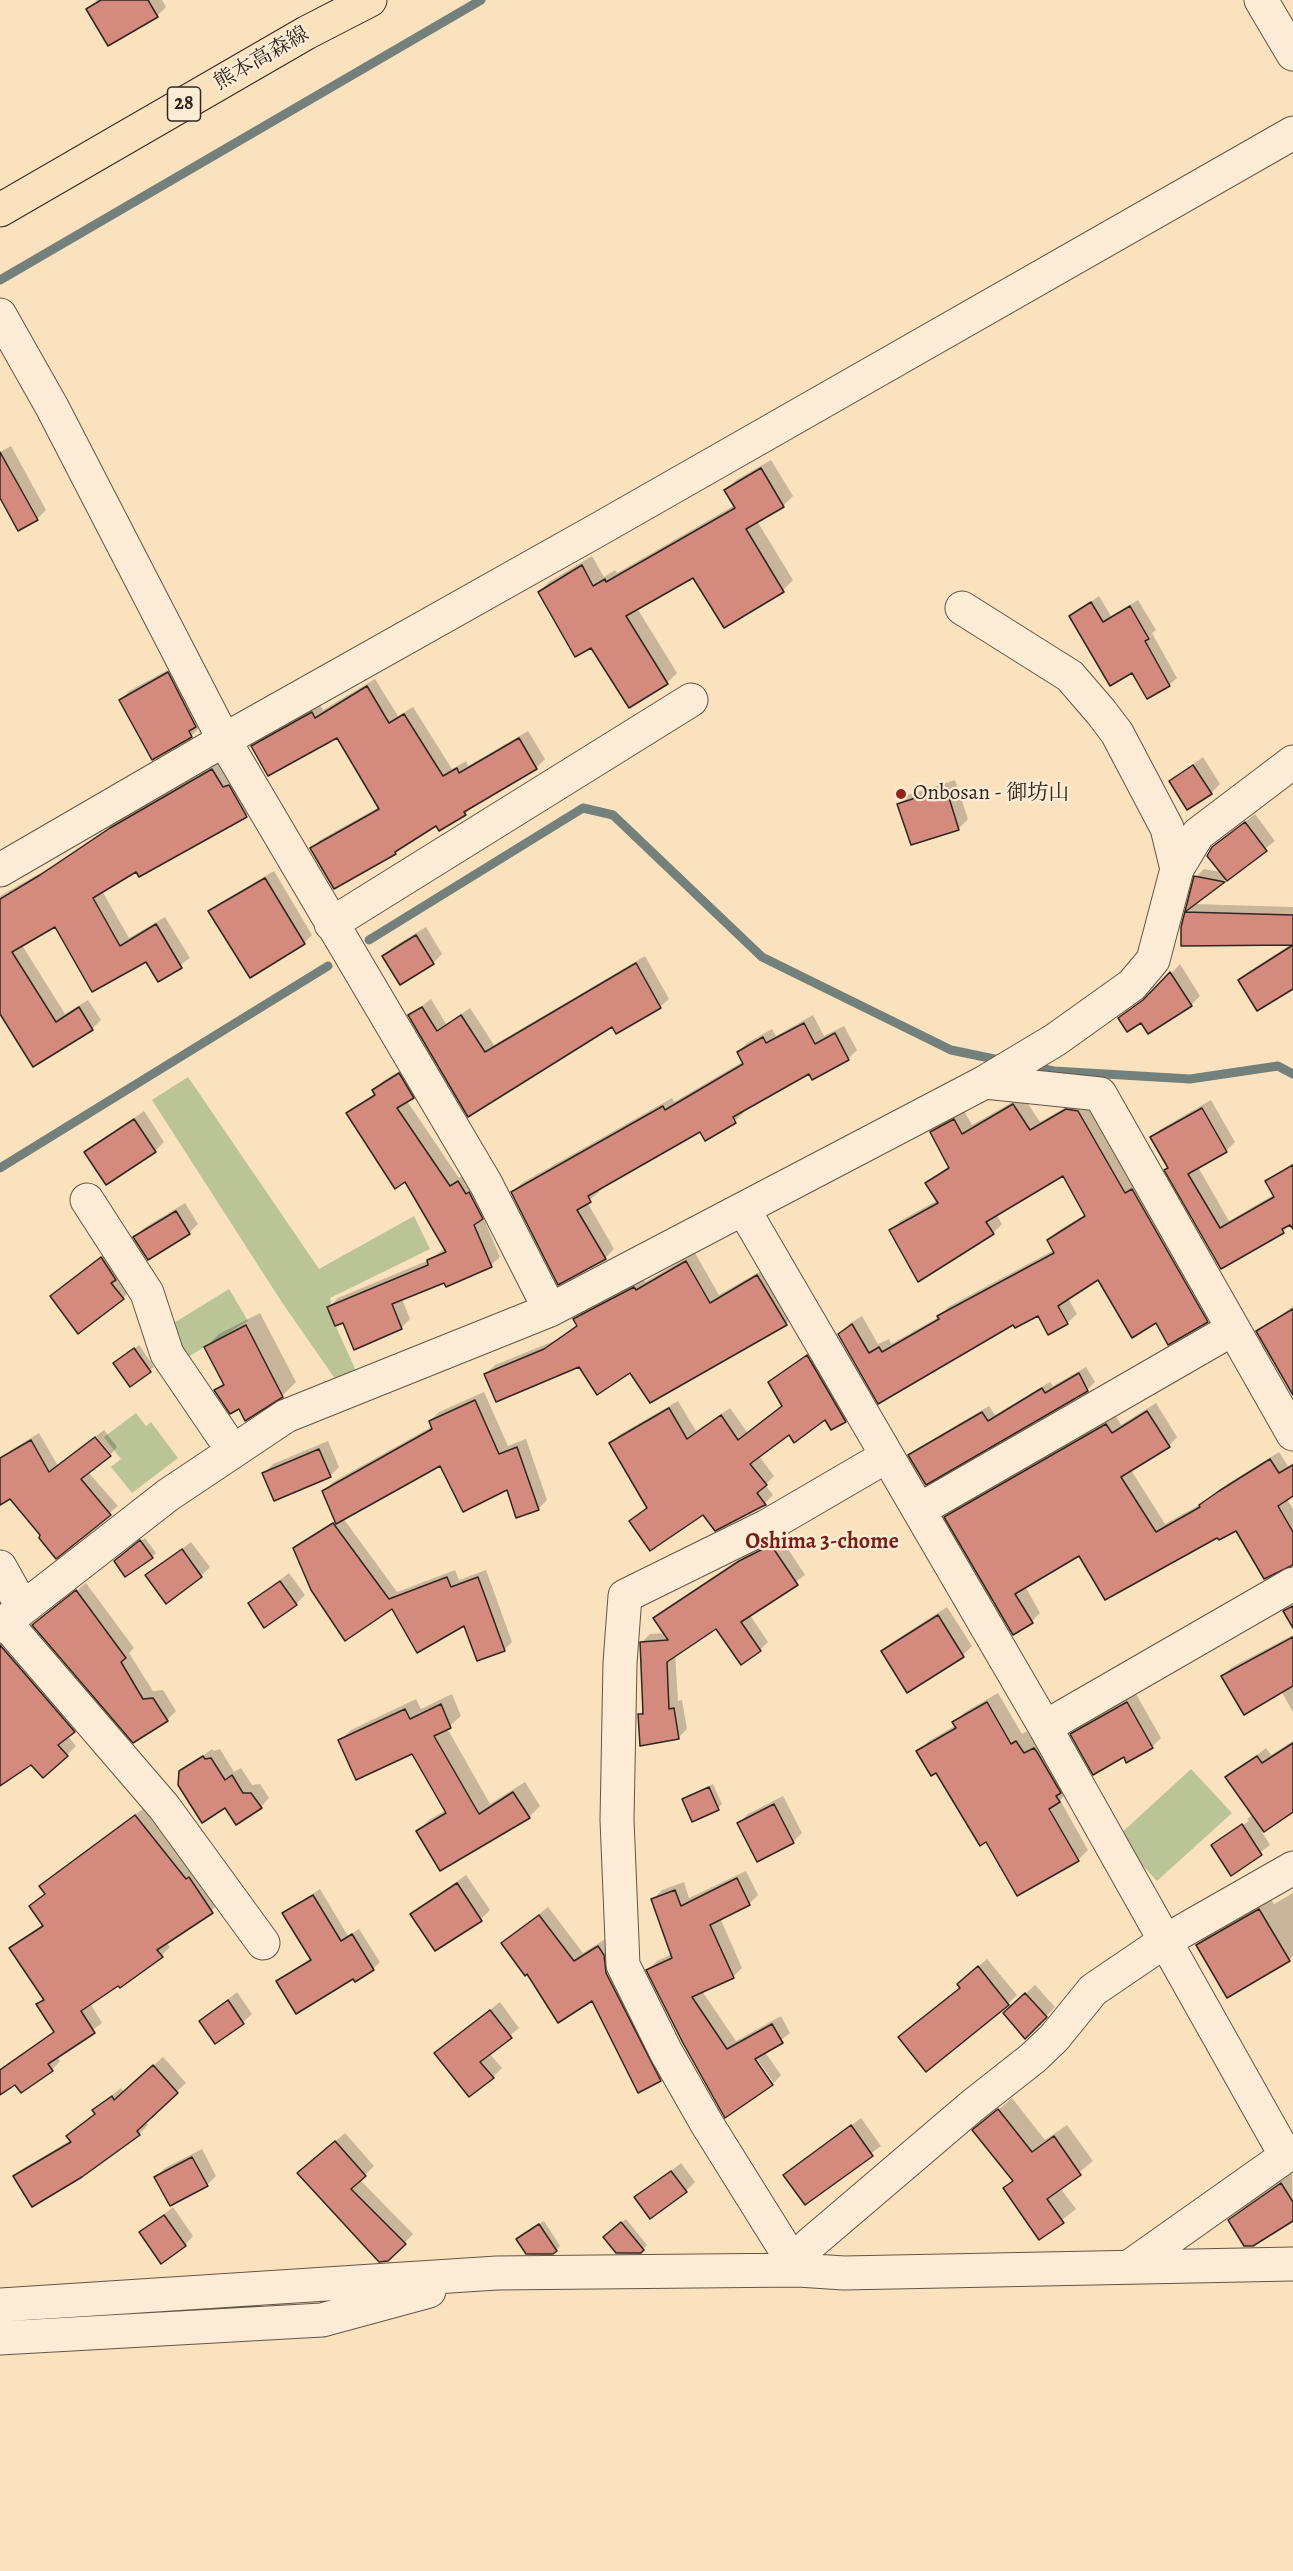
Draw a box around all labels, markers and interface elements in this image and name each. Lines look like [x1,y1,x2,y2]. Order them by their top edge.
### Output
street label: 熊本高森線 [210,22,314,96]
road number: 28 [168,87,201,121]
place label: Onbosan - 御坊山 [913,781,1069,807]
marker: Onbosan - 御坊山 [894,787,908,801]
district label: Oshima 3-chome [745,1530,899,1556]

